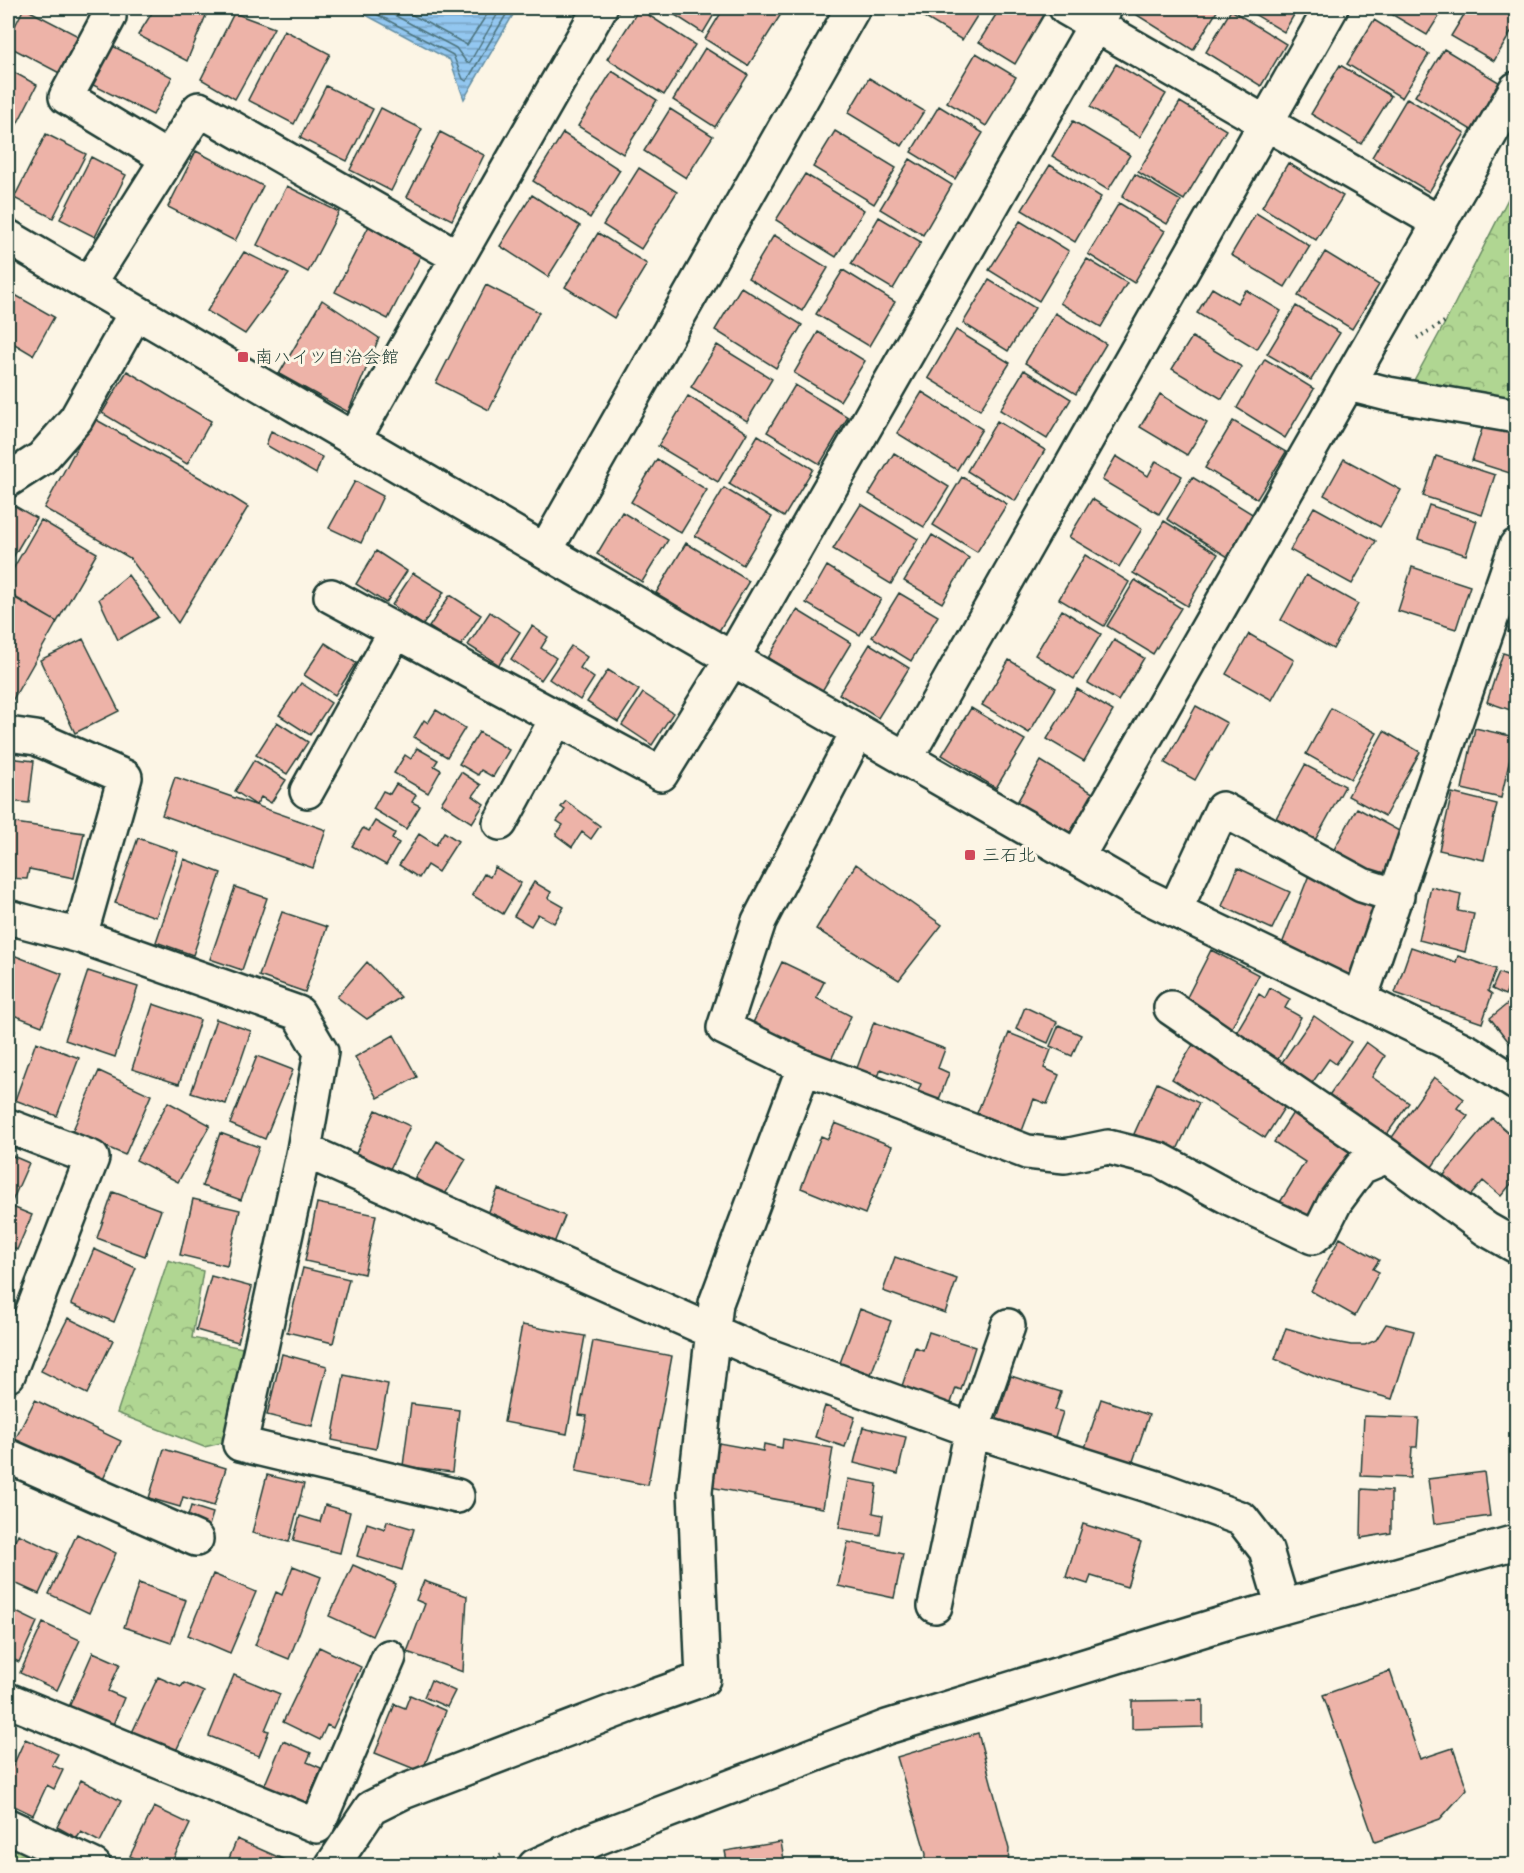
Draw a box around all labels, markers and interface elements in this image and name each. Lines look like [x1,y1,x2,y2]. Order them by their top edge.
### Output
place label: 南ハイツ自治会館 [255,346,399,368]
marker: 南ハイツ自治会館 [236,350,250,364]
place label: 三石北 [982,844,1036,866]
marker: 三石北 [963,848,977,862]

